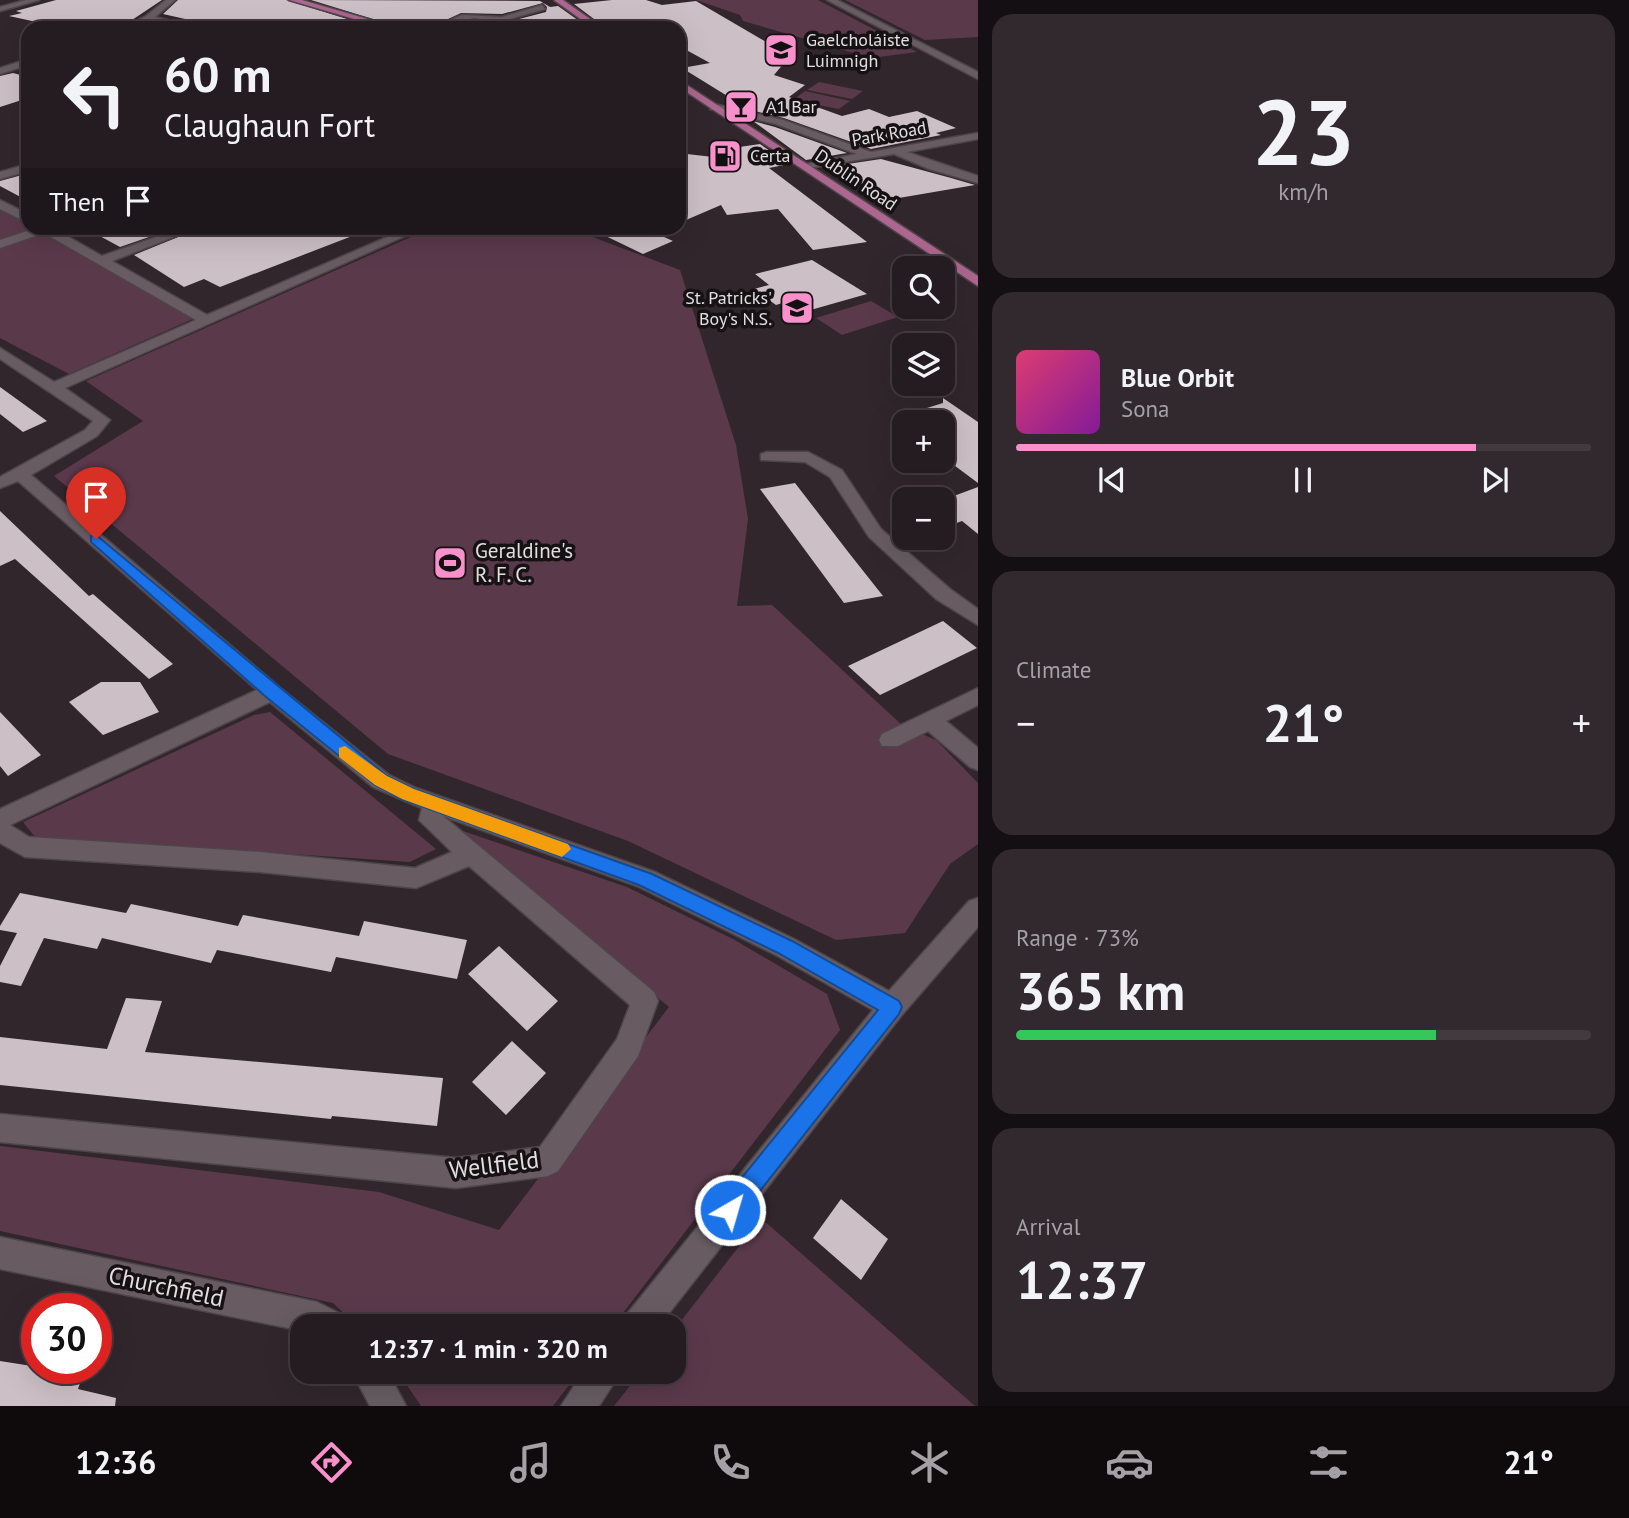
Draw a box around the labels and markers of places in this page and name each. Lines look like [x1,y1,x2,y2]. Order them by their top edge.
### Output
place label: Gaelcholáiste Luimnigh [806,28,910,72]
school or university icon: Gaelcholáiste Luimnigh [762,31,800,69]
bar icon: A1 Bar [722,88,760,126]
place label: A1 Bar [766,95,817,118]
fuel station icon: Certa [706,137,744,175]
place label: Certa [750,144,790,167]
place label: St. Patricks' Boy's N.S. [685,286,772,330]
school or university icon: St. Patricks' Boy's N.S. [778,289,816,327]
pin [66,467,126,539]
place label: Geraldine's R. F. C. [475,537,573,588]
sports icon: Geraldine's R. F. C. [431,544,469,582]

